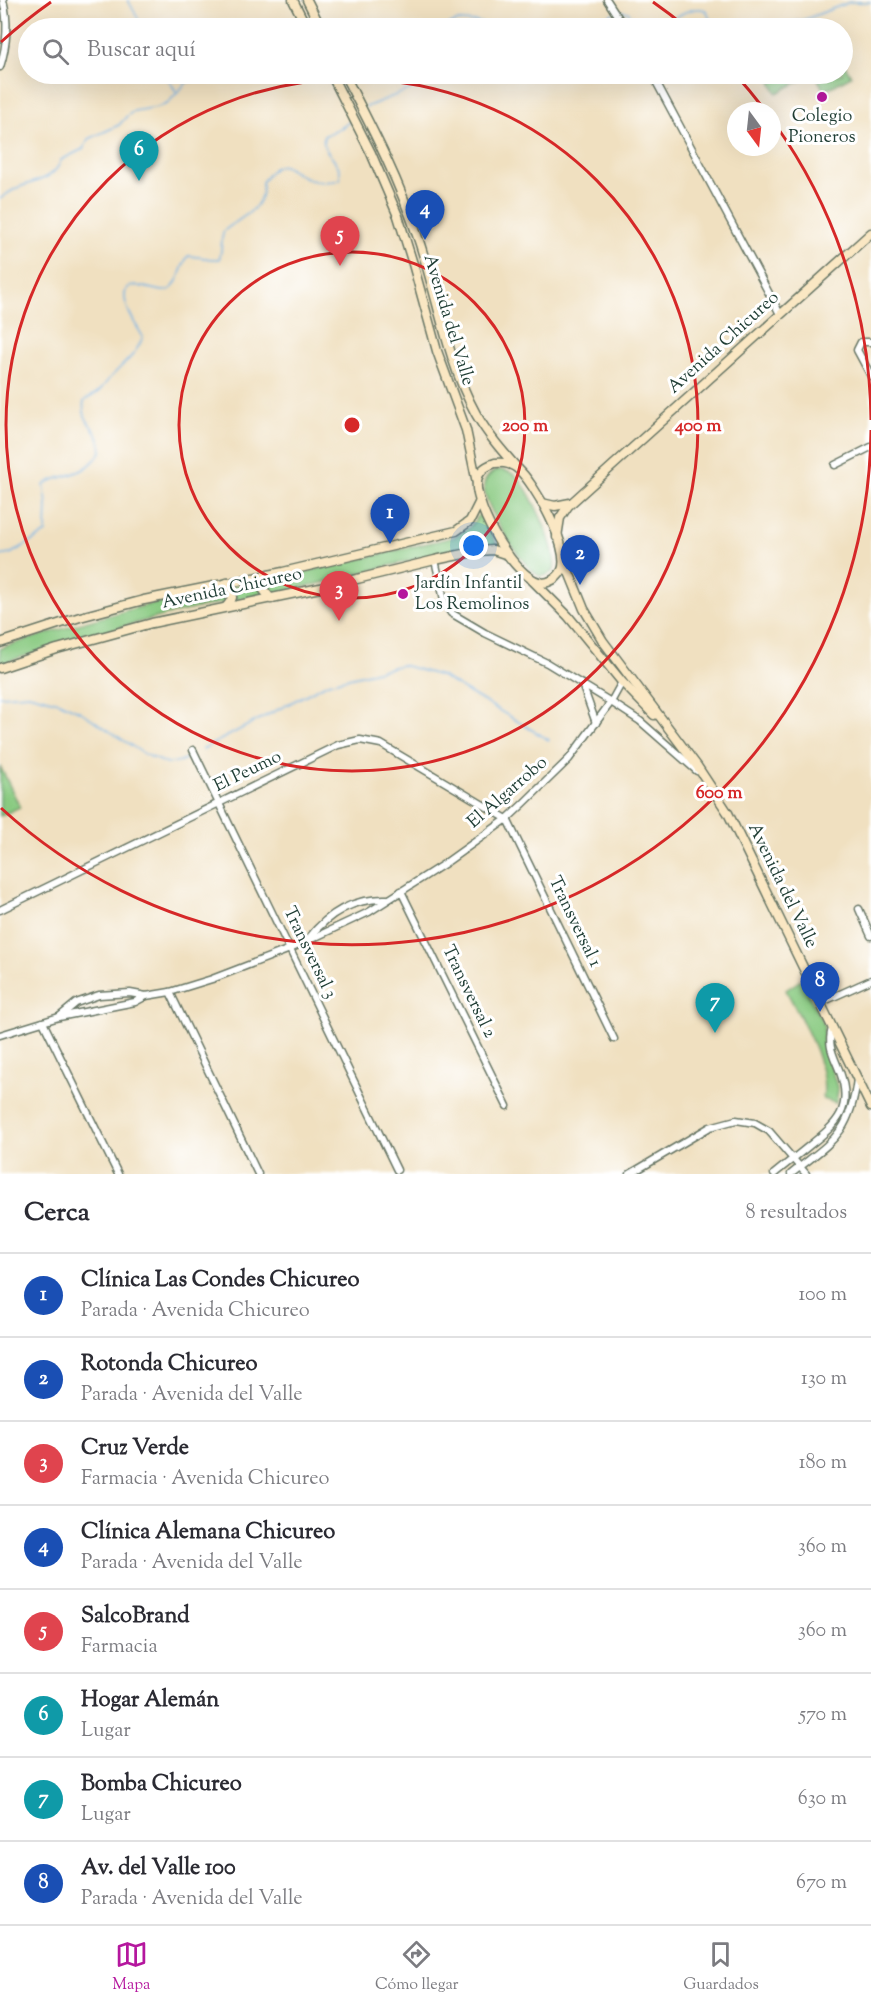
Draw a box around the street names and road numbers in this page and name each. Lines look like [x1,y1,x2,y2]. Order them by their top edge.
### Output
street label: Avenida del Valle [416,251,480,389]
street label: Avenida Chicureo [662,286,786,400]
street label: Avenida Chicureo [160,561,305,617]
street label: El Peumo [210,744,286,800]
street label: El Algarrobo [462,751,554,835]
street label: Avenida del Valle [740,819,824,953]
street label: Transversal 1 [541,872,607,972]
street label: Transversal 3 [276,903,342,1003]
street label: Transversal 2 [434,941,502,1043]

